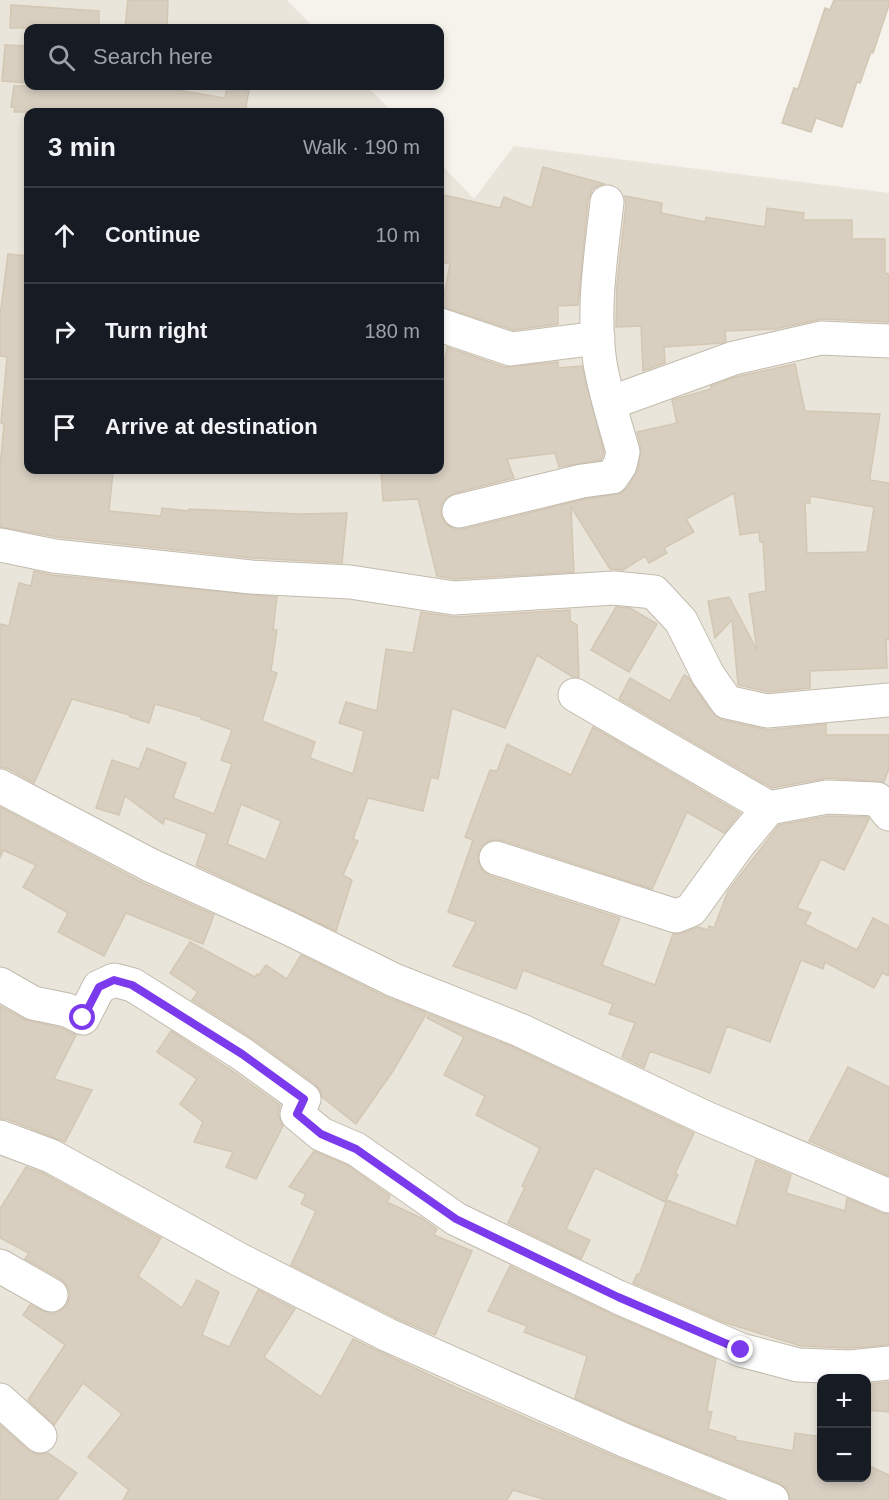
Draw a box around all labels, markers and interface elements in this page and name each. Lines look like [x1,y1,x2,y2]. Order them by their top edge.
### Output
search box [24,24,444,90]
icon: search [45,41,78,74]
text: Search here [93,44,213,69]
text: 3 min [48,132,116,162]
text: Walk · 190 m [303,136,420,158]
icon: ahead [48,219,81,252]
text: Continue [105,222,200,247]
text: 10 m [376,224,420,246]
icon: right [48,315,81,348]
text: Turn right [105,318,207,343]
text: 180 m [364,320,420,342]
icon: arrive [48,411,81,444]
text: Arrive at destination [105,414,318,439]
route start [69,1004,95,1030]
route end [727,1336,753,1362]
map controls [817,1374,871,1482]
button: + [817,1374,871,1428]
button: − [817,1428,871,1482]

